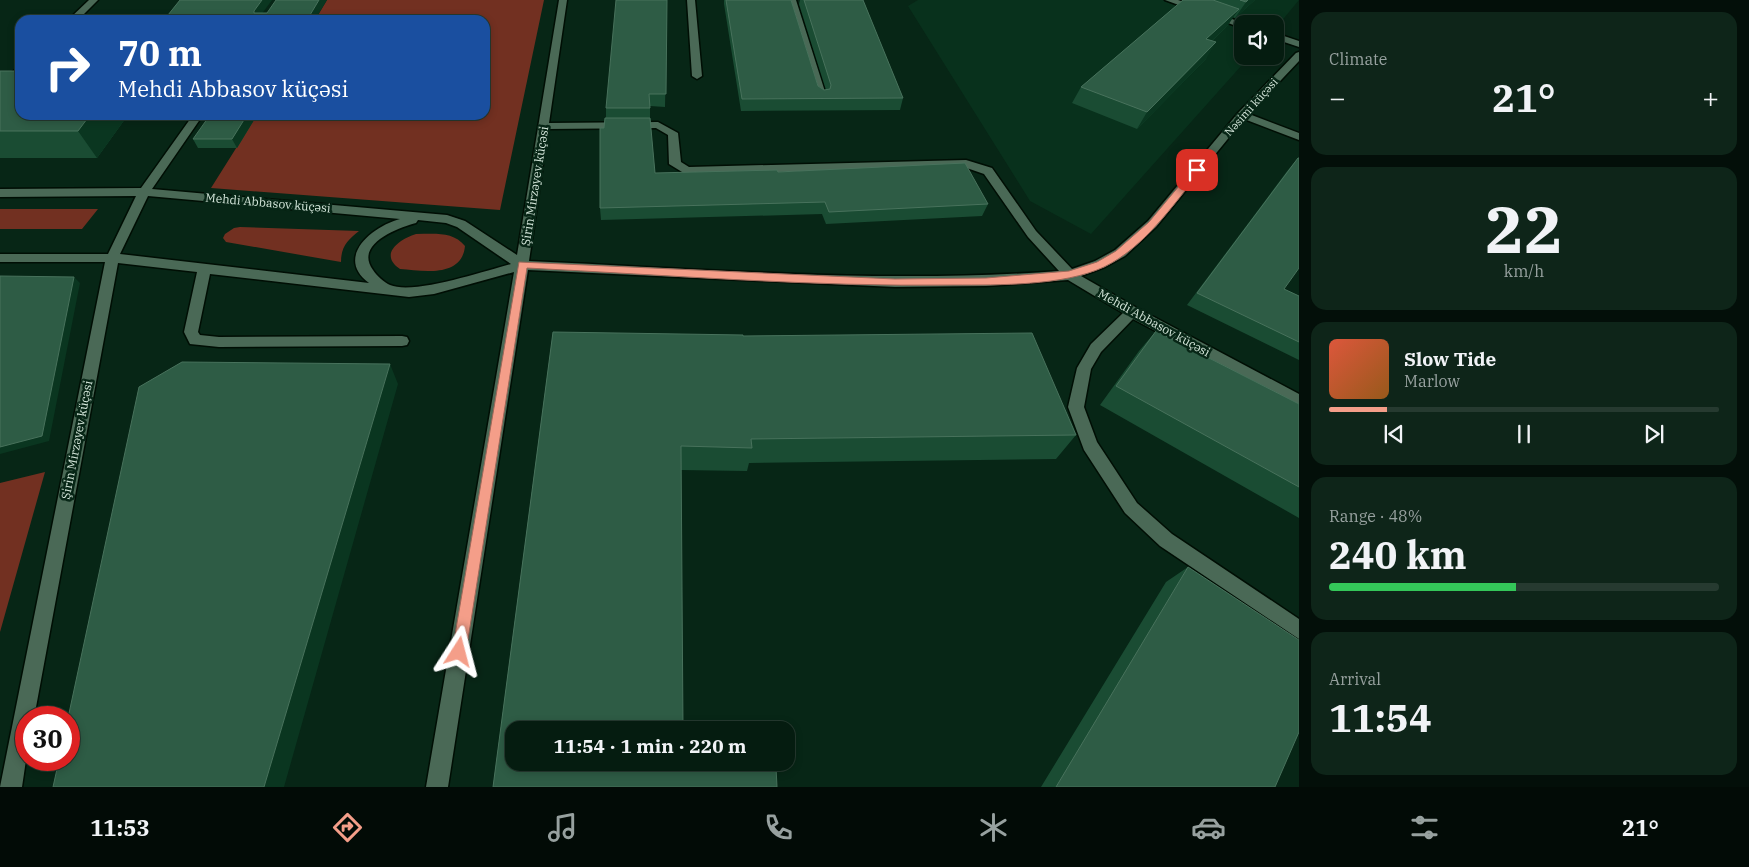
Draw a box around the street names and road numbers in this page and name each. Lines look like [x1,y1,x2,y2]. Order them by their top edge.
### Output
street label: Nəsimi küçəsi [1221,75,1281,139]
street label: Şirin Mirzəyev küçəsi [518,125,551,247]
street label: Mehdi Abbasov küçəsi [205,190,332,215]
street label: Mehdi Abbasov küçəsi [1096,286,1213,360]
street label: Şirin Mirzəyev küçəsi [58,379,95,501]

